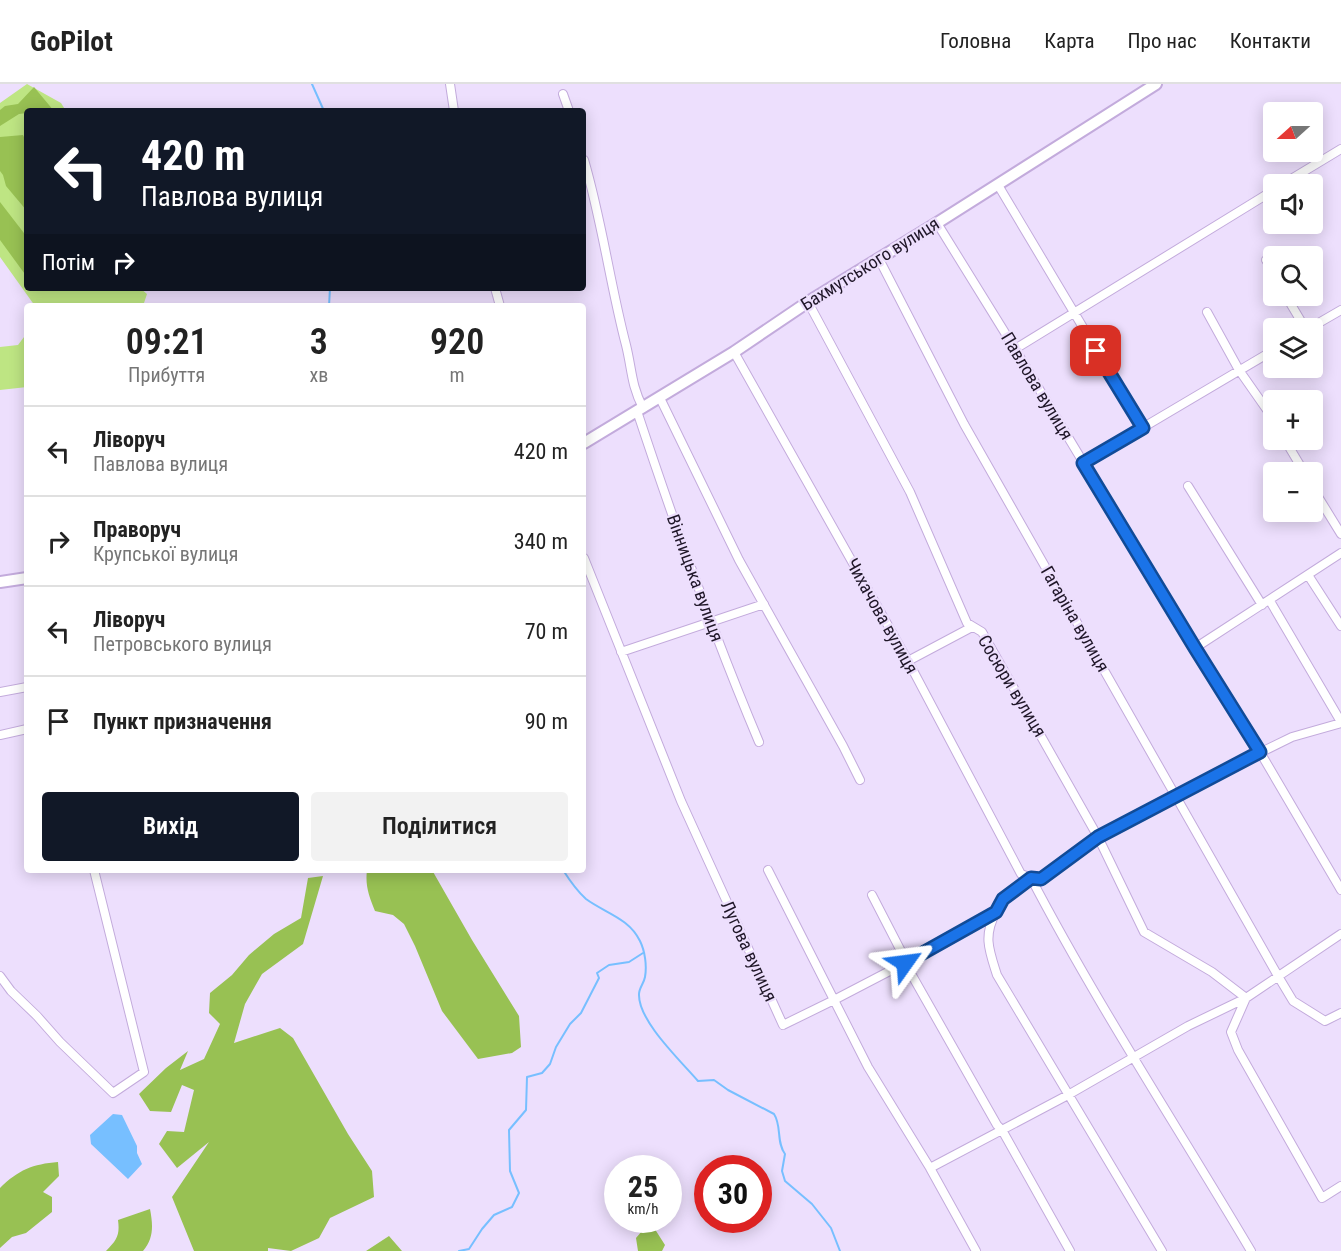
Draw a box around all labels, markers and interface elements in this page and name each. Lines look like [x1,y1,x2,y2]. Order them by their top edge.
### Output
text: GoPilot [30,25,113,58]
text: Головна [940,29,1011,53]
text: Карта [1044,29,1095,53]
text: Про нас [1128,29,1197,53]
text: Контакти [1230,29,1311,53]
north arrow [1263,102,1323,162]
map controls [1263,102,1323,522]
text: 420 m [141,131,246,180]
icon: left [42,132,120,210]
button: sound [1263,174,1323,234]
text: Павлова вулиця [141,181,323,213]
street label: Бахмутського вулиця [797,212,943,315]
icon: right [107,246,140,279]
button: search [1263,246,1323,306]
text: Потім [42,250,95,275]
button: layers [1263,318,1323,378]
text: 09:21 [126,321,208,363]
text: 3 [310,321,328,363]
text: 920 [430,321,484,363]
pin [1070,325,1121,376]
street label: Павлова вулиця [997,328,1078,443]
icon: arrive [1079,334,1112,367]
text: Прибуття [128,363,205,387]
text: хв [309,363,328,387]
text: m [450,363,465,387]
button: + [1263,390,1323,450]
text: Ліворуч [93,427,165,452]
icon: left [42,435,75,468]
text: 420 m [514,439,568,464]
text: Павлова вулиця [93,452,228,476]
button: − [1263,462,1323,522]
street label: Вінницька вулиця [663,511,728,644]
text: Праворуч [93,517,181,542]
icon: right [42,525,75,558]
text: 340 m [514,529,568,554]
text: Крупської вулиця [93,542,238,566]
street label: Чихачова вулиця [842,554,923,677]
street label: Гагаріна вулиця [1037,562,1114,675]
text: Ліворуч [93,607,165,632]
icon: left [42,615,75,648]
text: 70 m [525,619,568,644]
street label: Сосюри вулиця [974,631,1051,740]
text: Петровського вулиця [93,632,272,656]
icon: arrive [42,705,75,738]
text: Пункт призначення [93,709,272,734]
text: 90 m [525,709,568,734]
button: Вихід [42,792,299,861]
button: Поділитися [311,792,568,861]
street label: Лугова вулиця [717,897,782,1004]
position arrow [873,931,937,995]
speed limit sign: 30 [694,1155,772,1233]
text: 25 [628,1169,658,1204]
text: km/h [628,1200,658,1218]

